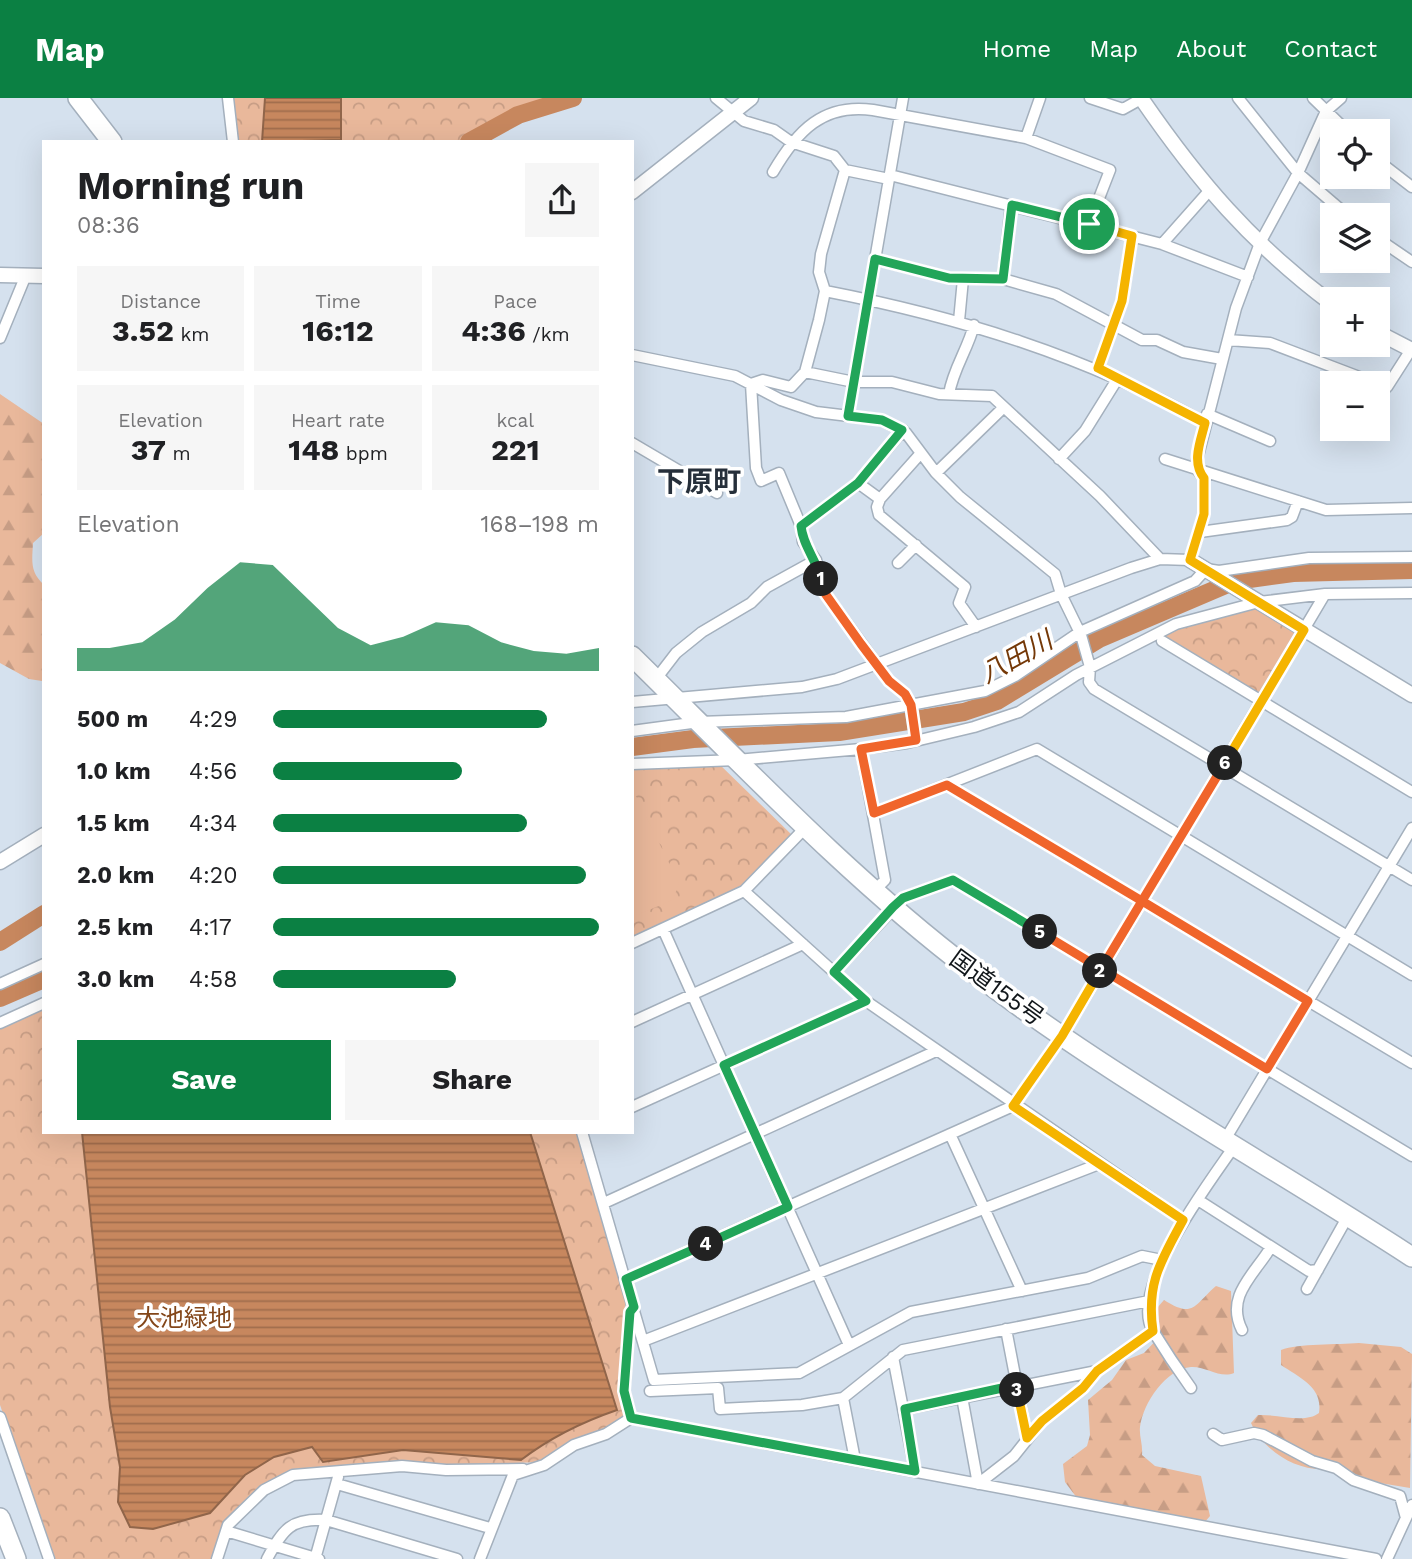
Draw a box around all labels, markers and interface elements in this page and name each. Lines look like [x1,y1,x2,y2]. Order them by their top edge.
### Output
text: Map [35,30,105,69]
text: Home [983,35,1051,63]
text: Map [1089,35,1138,63]
text: About [1176,35,1246,63]
text: Contact [1284,35,1377,63]
map controls [1320,119,1390,441]
button: locate [1320,119,1390,189]
button: share [525,163,599,237]
text: Morning run [77,164,304,208]
pin [1059,194,1119,254]
button: layers [1320,203,1390,273]
icon: arrive [1070,205,1108,243]
text: 08:36 [77,212,140,239]
button: + [1320,287,1390,357]
text: Distance [120,290,201,313]
text: Time [315,290,361,313]
text: Pace [493,290,537,313]
text: 3.52 [112,313,174,348]
text: 16:12 [302,313,374,348]
text: 4:36 [461,313,526,348]
text: km [174,323,209,346]
text: /km [526,323,570,346]
button: − [1320,371,1390,441]
text: Elevation [118,409,203,432]
text: Heart rate [291,409,385,432]
text: kcal [497,409,534,432]
text: 37 [131,432,166,467]
text: 148 [288,432,339,467]
text: 221 [491,432,540,467]
text: m [166,442,191,465]
text: bpm [339,442,388,465]
district label: 下原町 [657,465,741,498]
text: Elevation [77,511,180,538]
text: 168–198 m [480,511,599,538]
pin: 1 [804,561,838,596]
text: 1 [816,567,825,590]
water label: 八田川 [975,624,1060,689]
text: 500 m [77,706,148,733]
text: 4:29 [189,706,237,733]
pin: 6 [1208,746,1242,780]
text: 6 [1219,751,1230,774]
text: 1.0 km [77,758,151,785]
text: 4:56 [189,758,237,785]
text: 1.5 km [77,810,150,837]
text: 4:34 [189,810,237,837]
text: 2.0 km [77,862,155,889]
text: 4:20 [189,862,238,889]
text: 2.5 km [77,914,153,941]
text: 4:17 [189,914,232,941]
pin: 5 [1023,914,1058,950]
text: 5 [1034,920,1045,943]
street label: 国道155号 [945,945,1049,1031]
pin: 2 [1082,954,1118,988]
text: 2 [1094,959,1105,982]
text: 3.0 km [77,966,154,993]
text: 4:58 [189,966,237,993]
button: Save [77,1040,331,1120]
button: Share [345,1040,599,1120]
pin: 4 [688,1226,724,1262]
text: 4 [699,1232,712,1255]
park label: 大池緑地 [136,1304,232,1332]
pin: 3 [1000,1372,1034,1408]
text: 3 [1011,1378,1022,1401]

